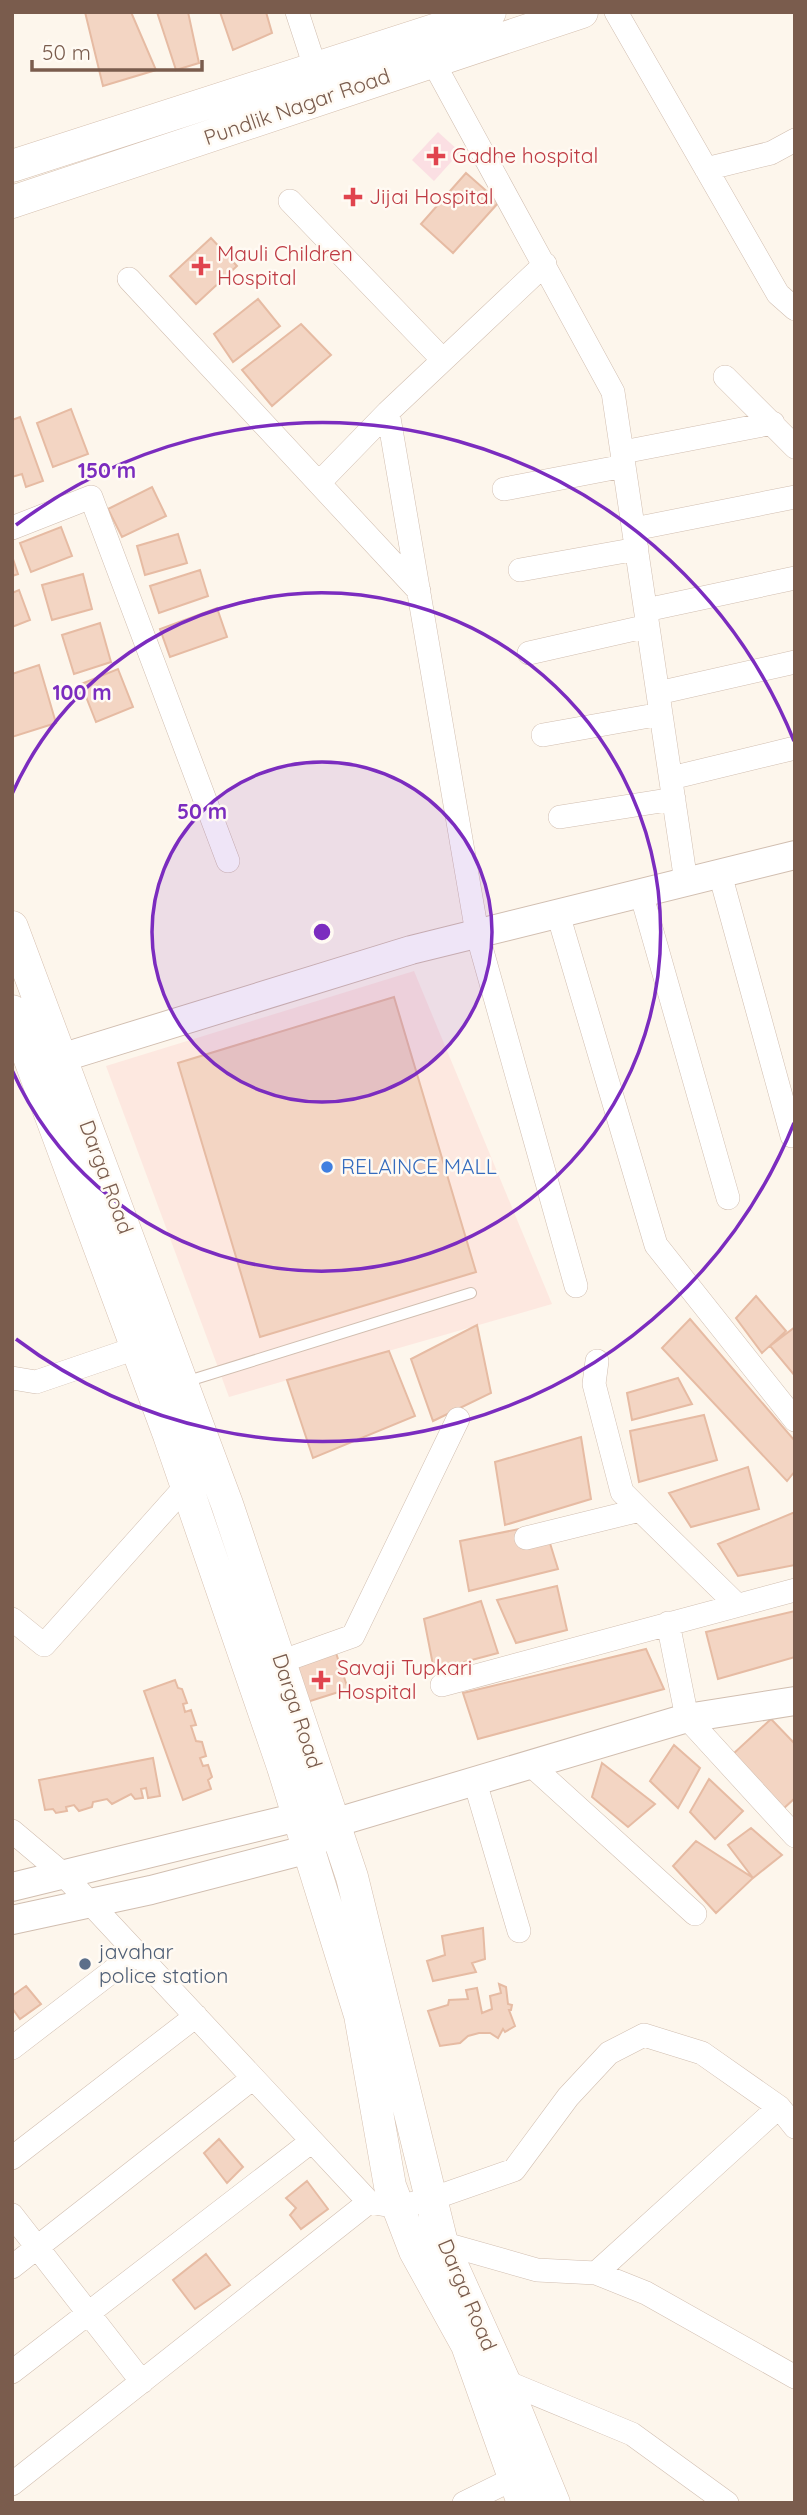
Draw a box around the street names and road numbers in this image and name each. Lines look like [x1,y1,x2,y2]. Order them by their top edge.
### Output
street label: Pundlik Nagar Road [200,62,393,150]
street label: Darga Road [74,1116,140,1237]
street label: Darga Road [267,1650,329,1771]
street label: Darga Road [433,2235,503,2355]

